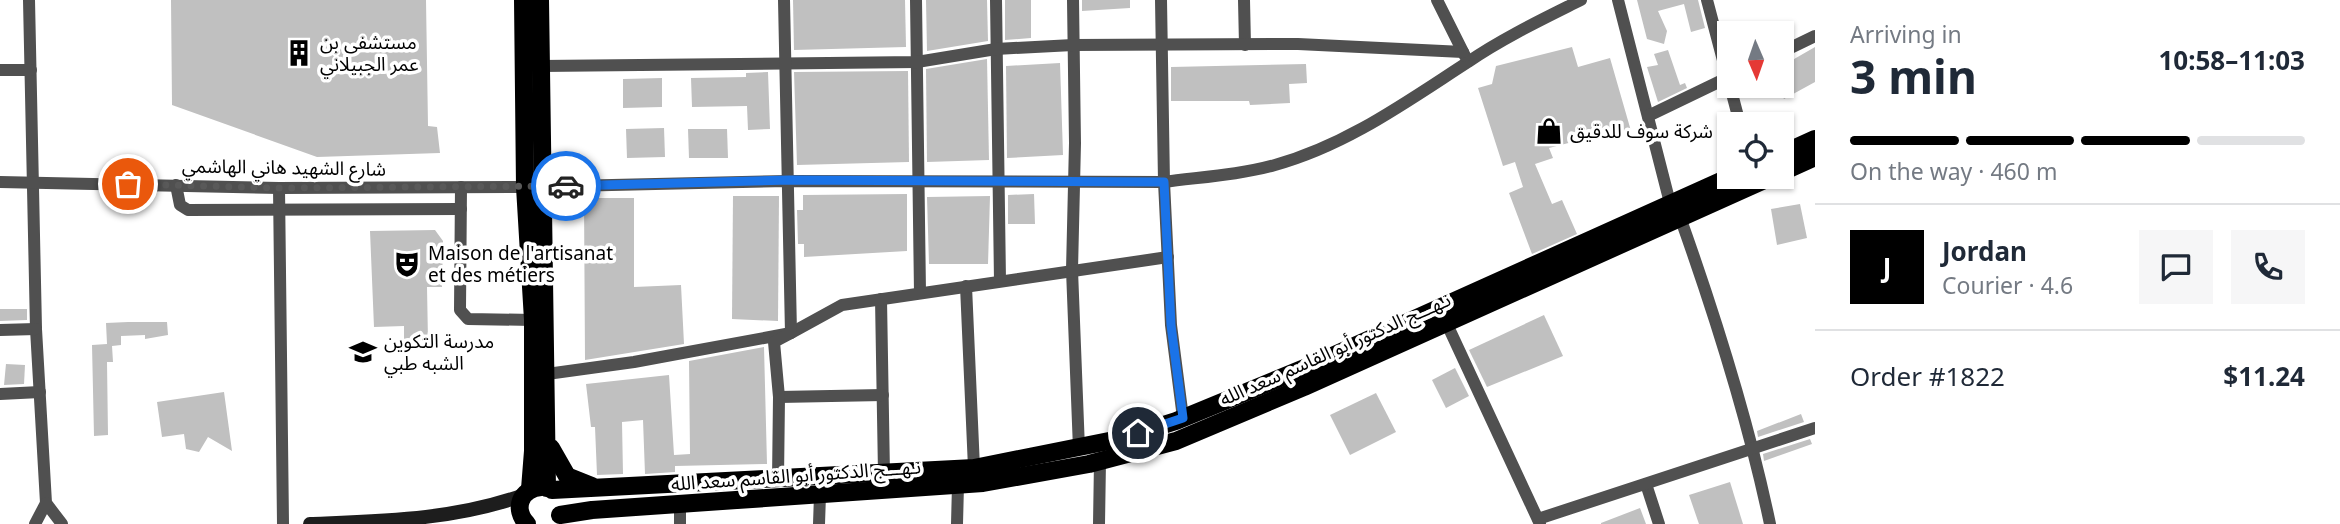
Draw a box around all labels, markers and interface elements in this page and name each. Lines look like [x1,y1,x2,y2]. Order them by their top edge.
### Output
text: Arriving in [1850,18,1962,50]
north arrow [1717,21,1794,98]
map controls [1717,21,1794,189]
place label: مستشفى بن عمر الجبيلاني [320,29,419,79]
building icon: مستشفى بن عمر الجبيلاني [284,38,314,68]
text: 10:58–11:03 [2158,42,2305,78]
text: 3 min [1850,45,1977,107]
button: locate [1717,112,1794,189]
shop icon: شركة سوف للدقيق [1534,116,1564,146]
place label: شركة سوف للدقيق [1570,118,1713,144]
courier [531,151,601,221]
street label: شارع الشهيد هاني الهاشمي [182,152,386,184]
pin [98,154,158,214]
text: On the way · 460 m [1850,155,2057,187]
icon: bag [109,165,147,203]
icon: car [547,167,585,205]
button: chat [2139,230,2213,304]
button: phone [2231,230,2305,304]
text: Jordan [1942,233,2027,269]
place label: Maison de l'artisanat et des métiers [428,240,613,288]
theatre icon: Maison de l'artisanat et des métiers [392,249,422,279]
text: J [1883,249,1891,285]
text: Courier · 4.6 [1942,269,2073,301]
street label: نـهـــج الدكتور أبو القاسم سعد الله [1215,286,1456,414]
place label: مدرسة التكوين الشبه طبي [384,328,494,378]
school or university icon: مدرسة التكوين الشبه طبي [348,337,378,367]
text: Order #1822 [1850,358,2005,394]
text: $11.24 [2223,358,2305,394]
pin [1108,403,1168,463]
icon: home [1119,414,1157,452]
street label: نـهـــج الدكتور أبو القاسم سعد الله [670,453,922,499]

